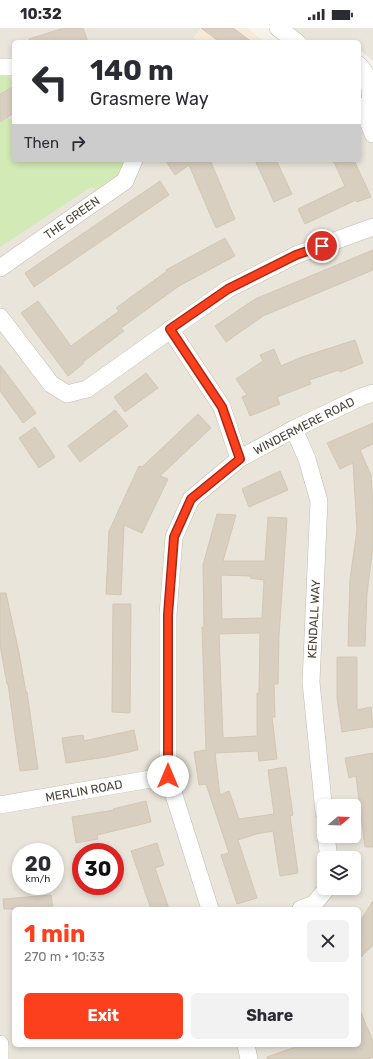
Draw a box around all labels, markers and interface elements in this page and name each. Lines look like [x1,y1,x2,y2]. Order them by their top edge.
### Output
text: 10:32 [20,5,62,23]
text: 140 m [90,54,174,87]
icon: left [24,56,76,108]
text: Grasmere Way [90,88,209,110]
icon: right [67,132,89,154]
text: Then [24,134,59,152]
street label: THE GREEN [42,194,102,242]
pin [305,229,339,263]
icon: arrive [311,235,333,257]
street label: WINDERMERE ROAD [251,394,357,458]
street label: KENDALL WAY [305,579,323,659]
position arrow [147,755,189,797]
street label: MERLIN ROAD [44,777,124,805]
north arrow [317,799,361,843]
map controls [317,799,361,895]
speed limit sign: 30 [72,843,124,895]
button: layers [317,851,361,895]
text: 20 [25,852,51,876]
text: km/h [26,873,50,885]
text: 1 min [24,920,85,948]
button: close [307,920,349,962]
text: 270 m · 10:33 [24,949,105,964]
button: Exit [24,993,183,1039]
button: Share [191,993,349,1039]

